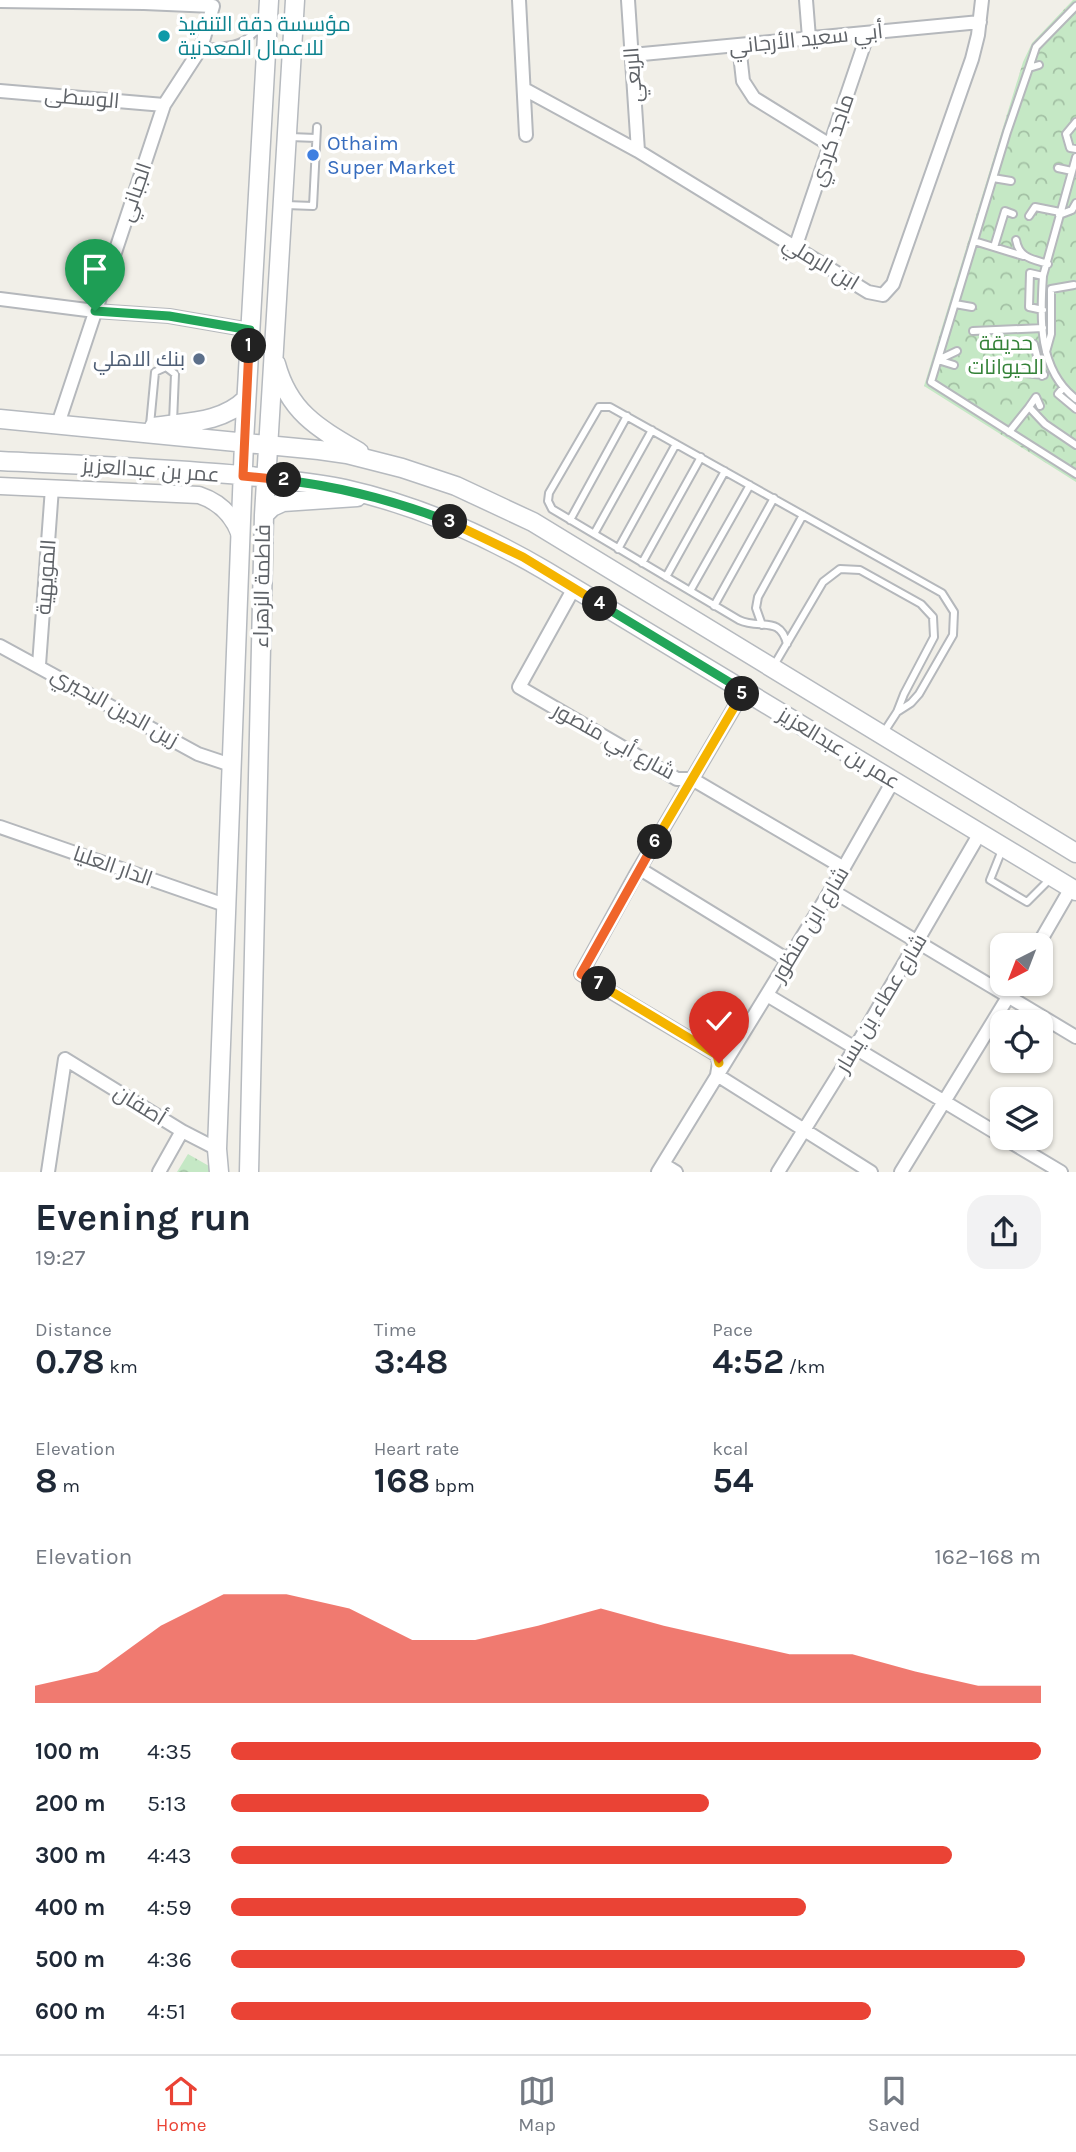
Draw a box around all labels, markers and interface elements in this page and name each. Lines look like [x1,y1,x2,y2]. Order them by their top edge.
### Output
place label: مؤسسة دقة التنفيذ للاعمال المعدنية [178,12,351,61]
street label: أبي سعيد الأرجاني [728,18,885,63]
marker: مؤسسة دقة التنفيذ للاعمال المعدنية [156,28,172,44]
street label: الربعي [619,46,651,103]
street label: الوسطى [43,83,121,114]
street label: ماجد كردي [805,91,863,191]
place label: Othaim Super Market [327,131,456,179]
marker: Othaim Super Market [305,147,321,163]
street label: الجباني [114,159,160,226]
street label: ابن الرملي [777,231,863,298]
pin [65,239,125,311]
icon: arrive [76,250,114,288]
pin: 1 [232,328,266,364]
park label: حديقة الحيوانات [968,331,1044,379]
text: 1 [245,334,252,356]
place label: بنك الاهلي [93,347,185,375]
marker: بنك الاهلي [191,351,207,367]
street label: عمر بن عبدالعزيز [80,453,221,488]
pin: 2 [266,462,302,498]
text: 2 [278,468,289,490]
pin: 3 [433,504,468,540]
text: 3 [444,510,455,532]
street label: فاطمة الزهراء [249,524,275,648]
street label: المويهية [31,538,62,616]
pin: 4 [582,586,618,622]
text: 4 [594,592,605,614]
street label: زين الدين البحيري [45,662,183,755]
pin: 5 [724,676,760,712]
text: 5 [736,682,747,704]
street label: شارع أبي منصور [546,696,680,788]
street label: عمر بن عبدالعزيز [772,702,904,795]
pin: 6 [638,824,672,860]
text: 6 [649,830,660,852]
street label: الدار العليا [70,841,156,891]
street label: شارع ابن منظور [766,862,855,988]
street label: شارع عطاء بن يسار [830,929,933,1078]
north arrow [990,933,1054,996]
map controls [990,933,1053,1150]
pin: 7 [582,967,616,1002]
text: 7 [594,972,603,994]
pin [689,991,749,1063]
icon: check [700,1002,738,1040]
button: locate [990,1010,1053,1073]
street label: أصفان [109,1079,171,1131]
button: layers [990,1087,1053,1150]
text: Evening run [35,1195,251,1240]
button: share [967,1195,1041,1269]
text: 19:27 [35,1244,85,1271]
text: Distance [35,1319,112,1341]
text: Time [374,1319,416,1341]
text: Pace [712,1319,753,1341]
text: 0.78 [35,1341,105,1382]
text: 3:48 [374,1341,448,1382]
text: 4:52 [712,1341,784,1382]
text: km [105,1356,138,1378]
text: /km [784,1356,825,1378]
text: Elevation [35,1438,115,1460]
text: Heart rate [374,1438,459,1460]
text: kcal [712,1438,749,1460]
text: 8 [35,1460,58,1501]
text: 168 [374,1460,430,1501]
text: 54 [712,1460,754,1501]
text: m [58,1475,80,1497]
text: bpm [430,1475,475,1497]
text: Elevation [35,1543,132,1570]
text: 162–168 m [934,1543,1041,1570]
text: 100 m [35,1738,100,1765]
text: 4:35 [147,1738,192,1765]
text: 200 m [35,1790,106,1817]
text: 5:13 [147,1790,186,1817]
text: 300 m [35,1842,106,1869]
text: 4:43 [147,1842,192,1869]
text: 400 m [35,1894,105,1921]
text: 4:59 [147,1894,191,1921]
text: 500 m [35,1946,105,1973]
text: 4:36 [147,1946,192,1973]
text: 600 m [35,1998,106,2025]
text: 4:51 [147,1998,186,2025]
tab: Home [156,2072,206,2136]
tab: Map [518,2072,556,2136]
tab: Saved [868,2072,920,2136]

